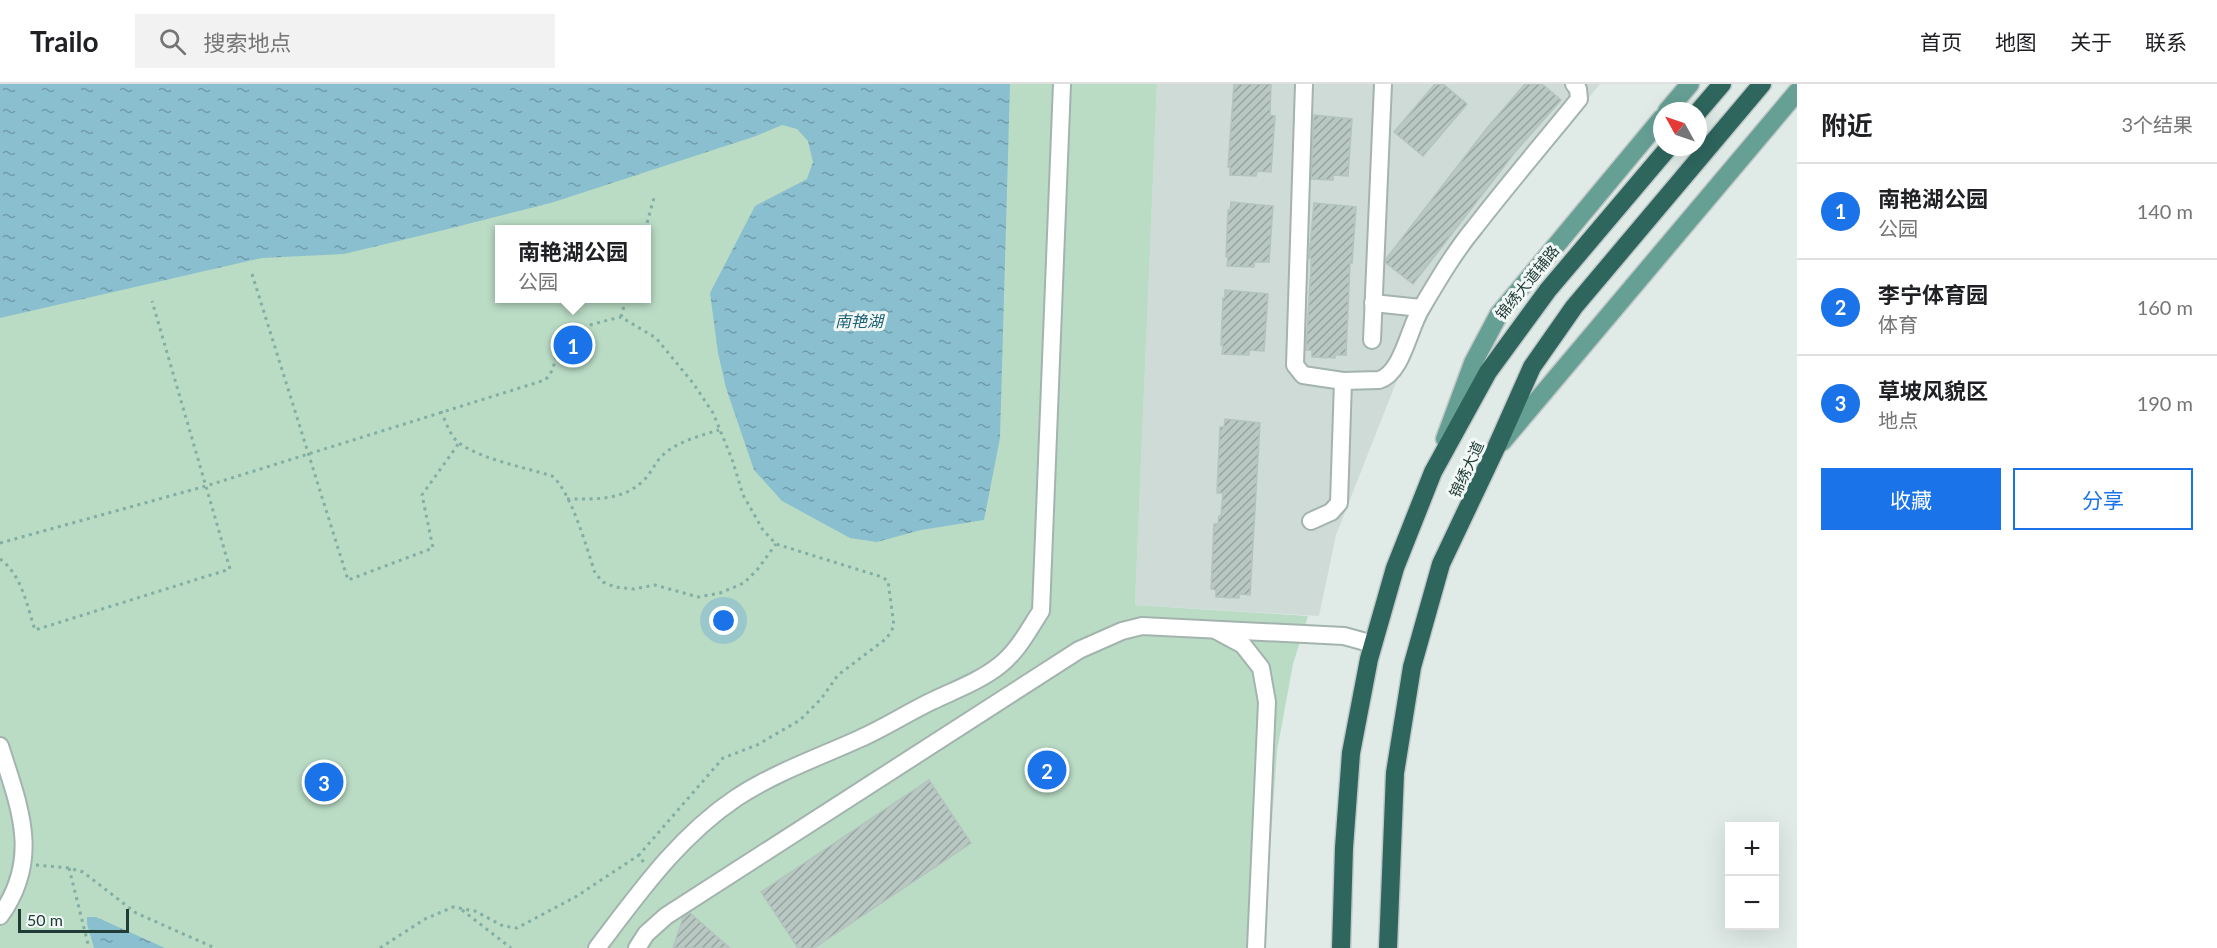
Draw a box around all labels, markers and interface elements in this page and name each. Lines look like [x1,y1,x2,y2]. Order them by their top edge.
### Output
search box [135,14,555,68]
text: Trailo [30,24,99,58]
icon: search [156,25,189,58]
text: 搜索地点 [204,29,292,56]
text: 首页 [1920,29,1962,54]
text: 地图 [1995,29,2037,54]
text: 关于 [2070,29,2112,54]
text: 联系 [2145,29,2187,54]
north arrow [1653,102,1707,156]
text: 附近 [1821,109,1873,141]
text: 3个结果 [2121,112,2193,136]
text: 南艳湖公园 [1878,185,1988,212]
text: 1 [1835,199,1846,223]
text: 140 m [2137,199,2193,223]
text: 公园 [1878,216,1918,240]
popup [495,225,651,303]
text: 南艳湖公园 [518,238,628,265]
street label: 锦绣大道辅路 [1492,241,1562,323]
text: 公园 [518,269,558,293]
text: 李宁体育园 [1878,281,1988,308]
text: 2 [1835,295,1846,319]
text: 160 m [2137,295,2193,319]
water label: 南艳湖 [835,311,886,330]
text: 体育 [1878,312,1918,336]
pin: 1 [554,322,592,368]
text: 草坡风貌区 [1878,377,1988,404]
text: 3 [1835,391,1846,415]
text: 190 m [2137,391,2193,415]
text: 地点 [1878,408,1918,432]
street label: 锦绣大道 [1445,438,1487,500]
button: 收藏 [1821,468,2001,530]
button: 分享 [2013,468,2193,530]
your location [709,606,738,635]
pin: 2 [1028,748,1066,792]
pin: 3 [304,760,344,804]
map controls [1725,822,1779,930]
button: + [1725,822,1779,876]
button: − [1725,876,1779,930]
scale bar [18,906,129,934]
text: 50 m [27,910,63,929]

